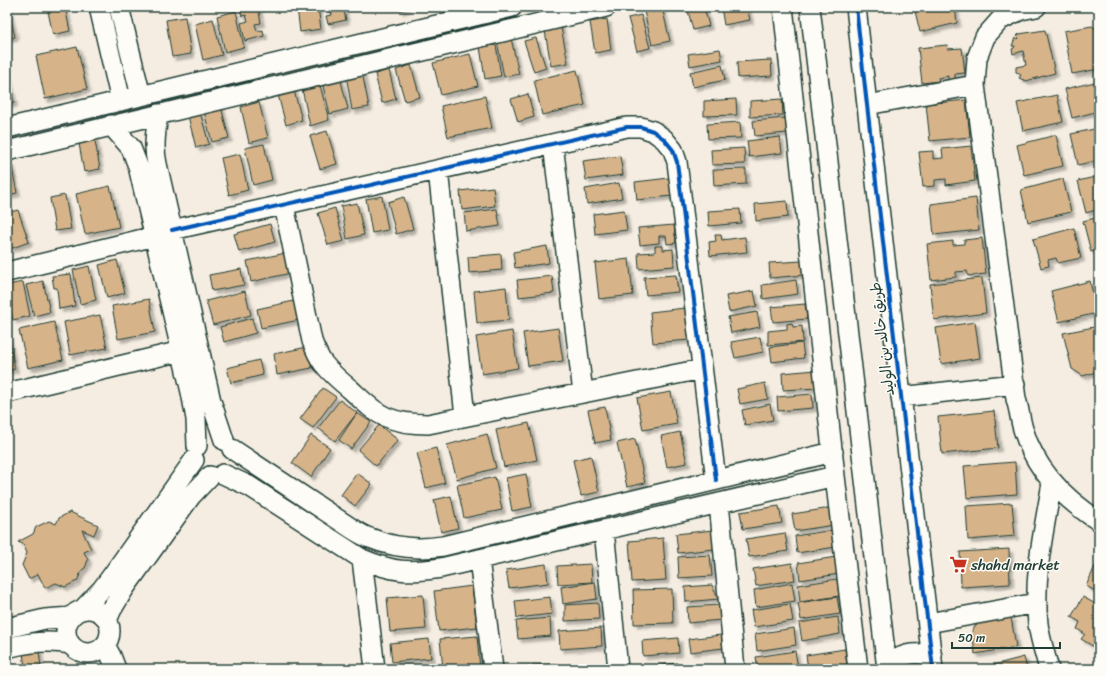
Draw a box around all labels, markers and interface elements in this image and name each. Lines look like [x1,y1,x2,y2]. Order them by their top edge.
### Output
street label: طريق خالد بن الوليد [862,281,902,397]
place label: shahd market [970,552,1060,578]
supermarket icon: shahd market [948,555,968,575]
scale bar [952,624,1060,650]
text: 50 m [958,627,985,649]

